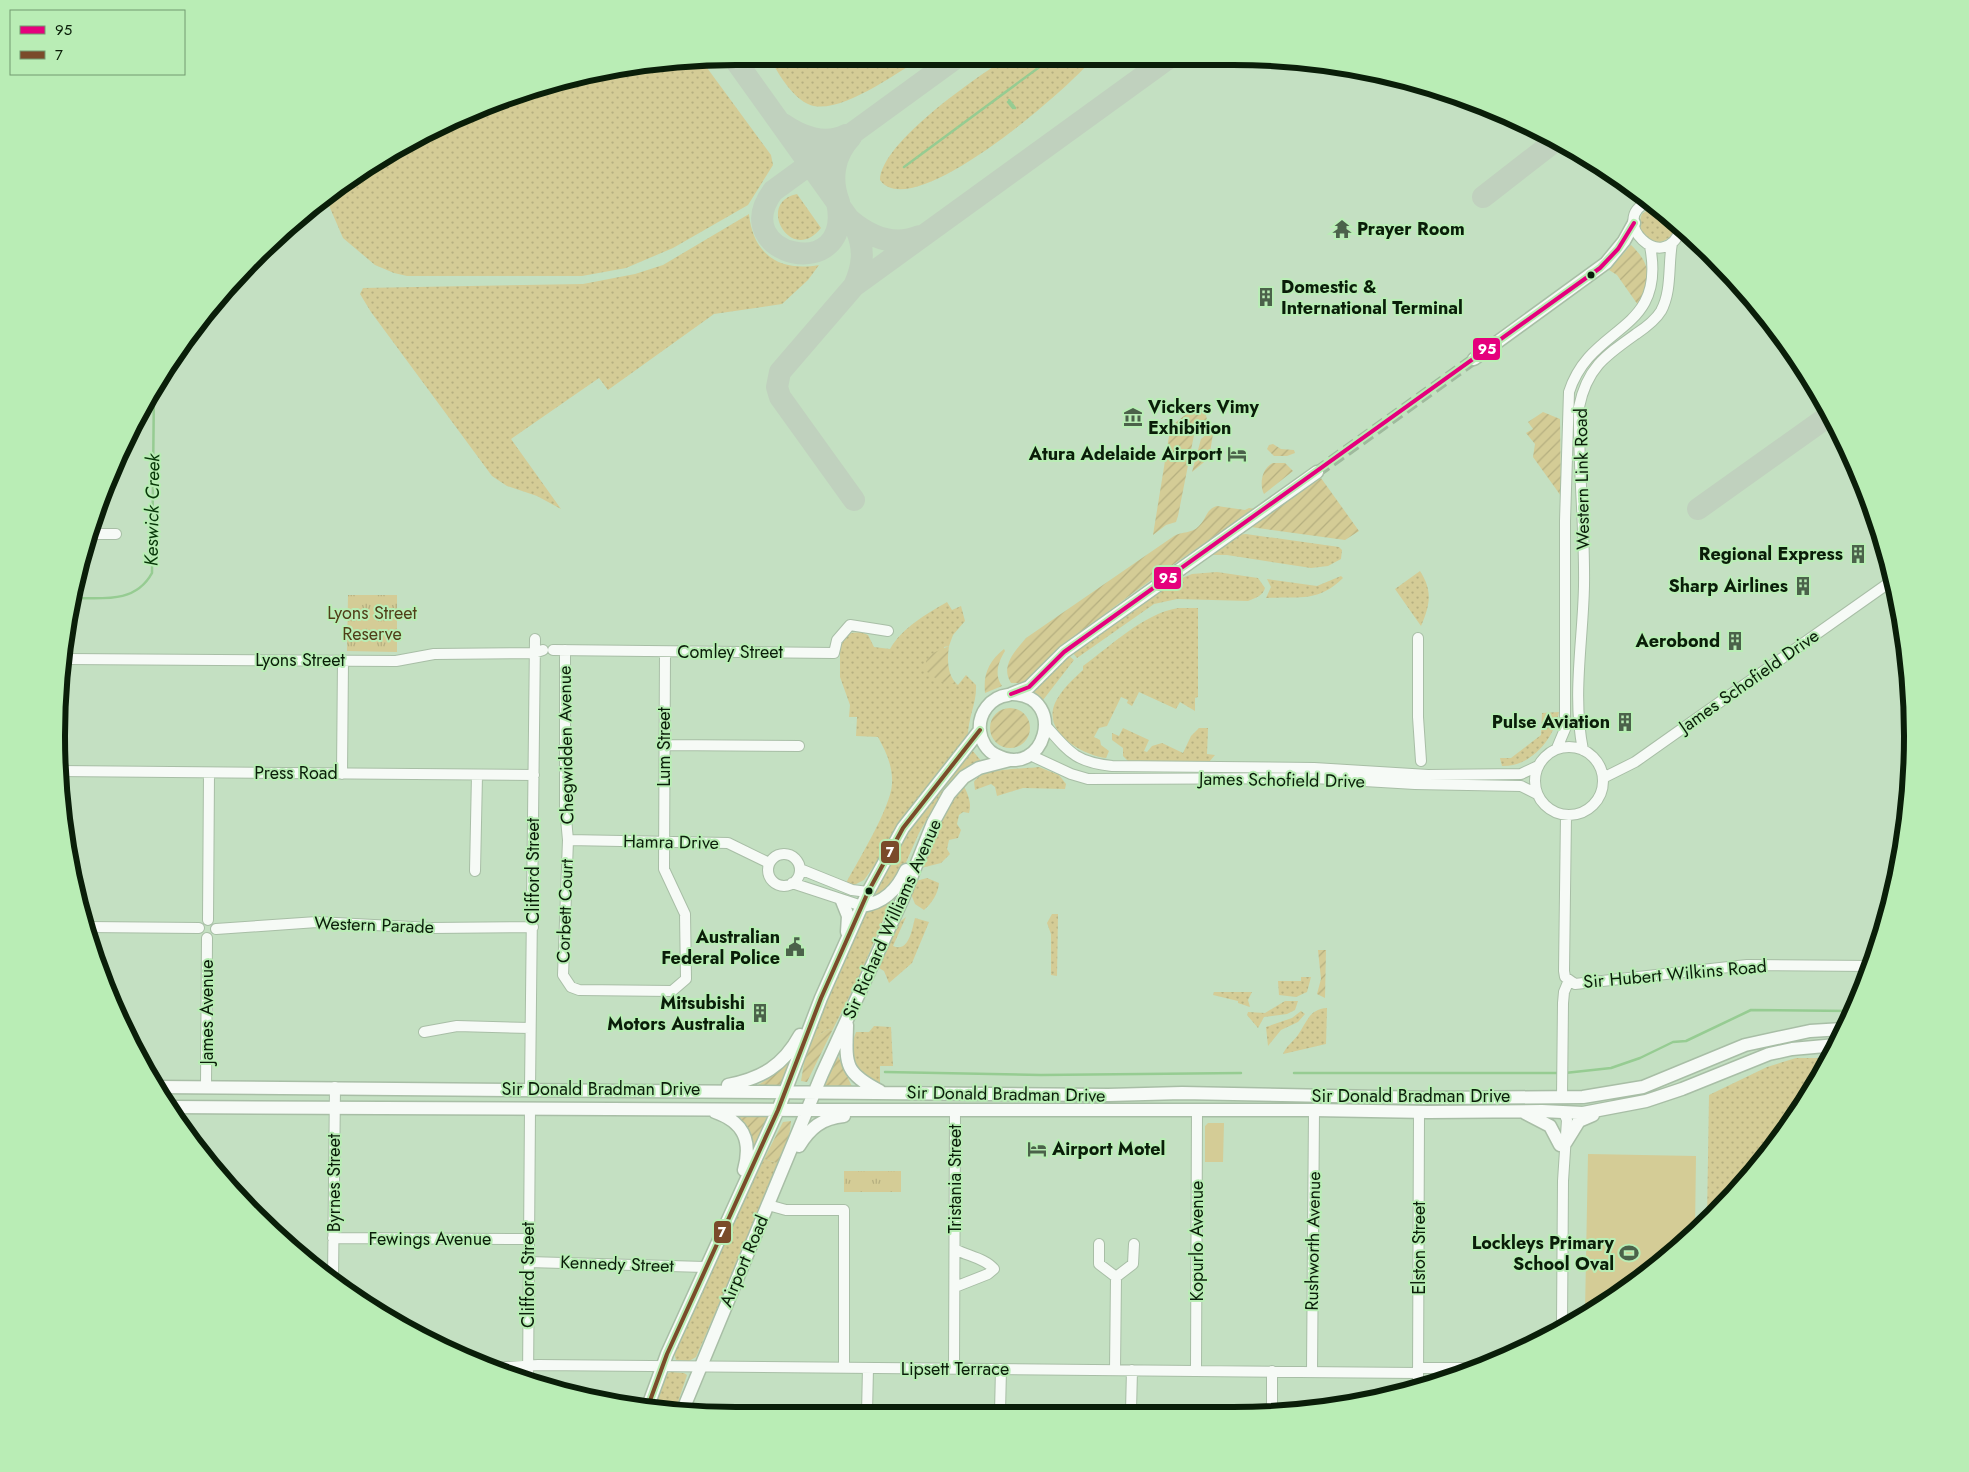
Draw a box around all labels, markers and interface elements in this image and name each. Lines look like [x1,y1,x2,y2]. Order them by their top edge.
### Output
legend [10,10,185,75]
text: 95 [55,19,72,41]
text: 7 [55,44,63,66]
place label: Prayer Room [1357,216,1465,242]
temple icon: Prayer Room [1331,218,1353,240]
unlabelled marker [1586,270,1596,280]
place label: Domestic & International Terminal [1281,274,1463,321]
building icon: Domestic & International Terminal [1255,286,1277,308]
line badge: 95 [1472,337,1501,361]
text: 95 [1478,339,1496,359]
place label: Vickers Vimy Exhibition [1147,394,1259,441]
museum icon: Vickers Vimy Exhibition [1122,406,1144,428]
street label: Western Link Road [1568,408,1596,550]
place label: Atura Adelaide Airport [1028,441,1222,467]
hotel icon: Atura Adelaide Airport [1226,443,1248,465]
water label: Keswick Creek [138,453,166,566]
place label: Regional Express [1699,541,1843,567]
building icon: Regional Express [1847,543,1869,565]
line badge: 95 [1153,566,1182,590]
text: 95 [1159,568,1177,588]
place label: Sharp Airlines [1669,573,1788,599]
building icon: Sharp Airlines [1792,575,1814,597]
park label: Lyons Street Reserve [327,600,418,647]
street label: James Schofield Drive [1672,623,1824,740]
place label: Aerobond [1635,628,1720,654]
building icon: Aerobond [1724,630,1746,652]
street label: Comley Street [677,639,783,665]
street label: Lyons Street [255,647,346,673]
street label: Chegwidden Avenue [552,665,580,825]
street label: Lum Street [651,707,677,787]
place label: Pulse Aviation [1492,709,1610,735]
building icon: Pulse Aviation [1614,711,1636,733]
street label: Press Road [254,760,338,786]
street label: James Schofield Drive [1197,766,1365,794]
street label: Sir Richard Williams Avenue [836,815,948,1023]
street label: Clifford Street [520,817,546,924]
street label: Hamra Drive [623,828,719,856]
line badge: 7 [880,840,900,864]
text: 7 [886,842,895,862]
street label: Corbett Court [550,858,580,963]
unlabelled marker [864,886,874,896]
street label: Western Parade [314,910,434,940]
place label: Australian Federal Police [661,924,780,971]
public building icon: Australian Federal Police [784,936,806,958]
street label: Sir Hubert Wilkins Road [1582,953,1768,995]
street label: James Avenue [194,959,220,1067]
place label: Mitsubishi Motors Australia [607,990,745,1037]
building icon: Mitsubishi Motors Australia [749,1002,771,1024]
street label: Sir Donald Bradman Drive [502,1076,700,1102]
street label: Sir Donald Bradman Drive [906,1079,1106,1109]
street label: Sir Donald Bradman Drive [1312,1083,1510,1109]
street label: Tristania Street [942,1124,968,1234]
street label: Byrnes Street [321,1133,347,1232]
place label: Airport Motel [1051,1136,1165,1162]
hotel icon: Airport Motel [1026,1138,1048,1160]
street label: Rushworth Avenue [1299,1171,1327,1311]
street label: Kopurlo Avenue [1184,1181,1210,1301]
street label: Elston Street [1406,1201,1432,1295]
street label: Airport Road [713,1211,775,1311]
line badge: 7 [713,1220,732,1244]
street label: Clifford Street [515,1221,541,1328]
text: 7 [718,1222,727,1242]
street label: Fewings Avenue [369,1226,491,1252]
place label: Lockleys Primary School Oval [1472,1230,1615,1277]
sports icon: Lockleys Primary School Oval [1618,1242,1640,1264]
street label: Kennedy Street [560,1249,675,1279]
street label: Lipsett Terrace [901,1356,1009,1382]

